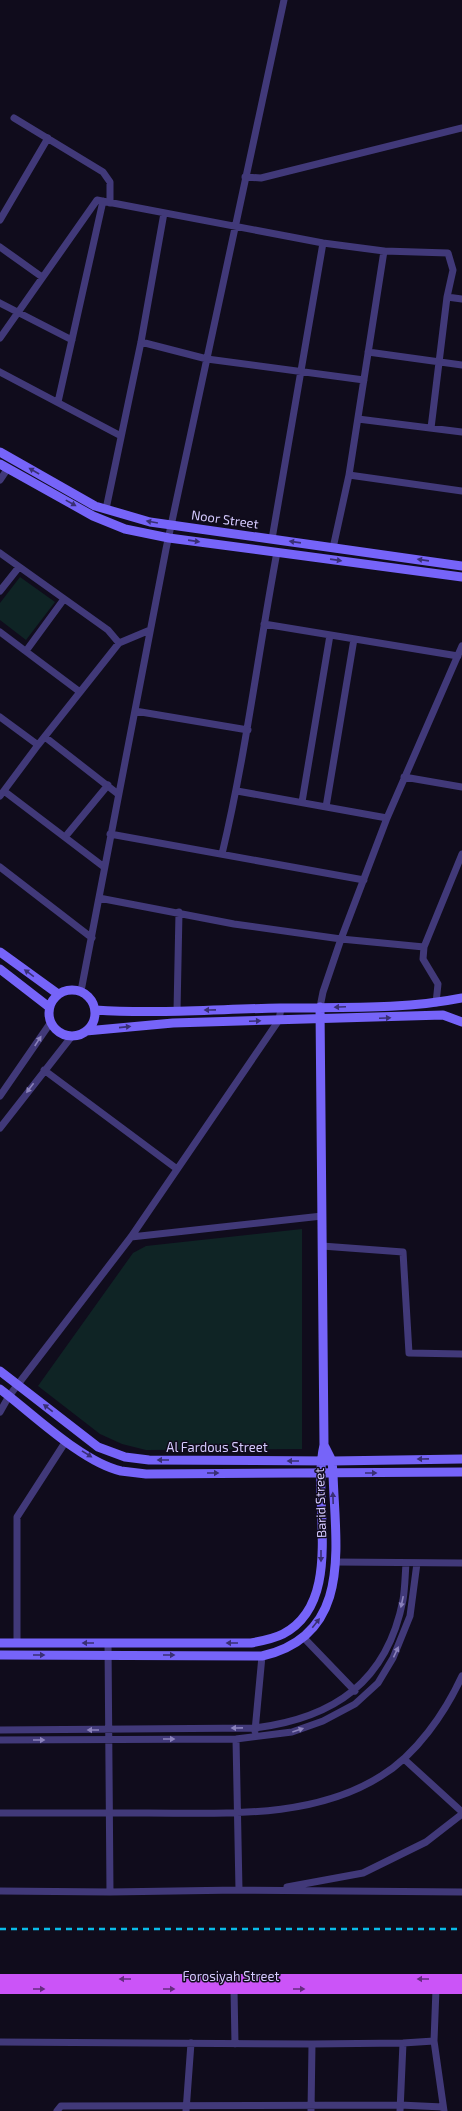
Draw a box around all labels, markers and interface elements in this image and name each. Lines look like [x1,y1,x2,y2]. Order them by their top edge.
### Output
one-way arrow [28,468,40,475]
one-way arrow [65,500,77,507]
street label: Noor Street [190,506,260,532]
one-way arrow [146,519,158,525]
one-way arrow [188,538,200,545]
one-way arrow [289,539,301,545]
one-way arrow [330,557,342,564]
one-way arrow [417,557,429,563]
one-way arrow [24,969,34,977]
one-way arrow [334,1003,346,1010]
one-way arrow [203,1007,216,1013]
one-way arrow [379,1014,391,1021]
one-way arrow [249,1018,262,1024]
one-way arrow [119,1024,131,1030]
one-way arrow [34,1036,42,1047]
one-way arrow [26,1083,34,1094]
one-way arrow [43,1404,54,1412]
street label: Al Fardous Street [166,1439,268,1455]
one-way arrow [81,1451,93,1458]
one-way arrow [417,1456,429,1463]
one-way arrow [156,1457,169,1463]
one-way arrow [286,1458,299,1464]
street label: Barid Street [311,1468,329,1538]
one-way arrow [365,1469,377,1476]
one-way arrow [207,1470,220,1476]
one-way arrow [330,1492,337,1504]
one-way arrow [318,1550,324,1563]
one-way arrow [399,1596,405,1608]
one-way arrow [312,1618,320,1629]
one-way arrow [81,1640,94,1646]
one-way arrow [225,1640,238,1646]
one-way arrow [393,1646,399,1657]
one-way arrow [33,1652,46,1658]
one-way arrow [163,1652,176,1658]
one-way arrow [231,1725,243,1732]
one-way arrow [86,1727,99,1733]
one-way arrow [293,1727,305,1733]
one-way arrow [163,1736,176,1742]
one-way arrow [33,1737,46,1743]
street label: Forosiyah Street [183,1968,280,1984]
one-way arrow [118,1976,131,1982]
one-way arrow [416,1976,429,1982]
one-way arrow [33,1986,46,1992]
one-way arrow [163,1986,176,1992]
one-way arrow [293,1986,306,1992]

